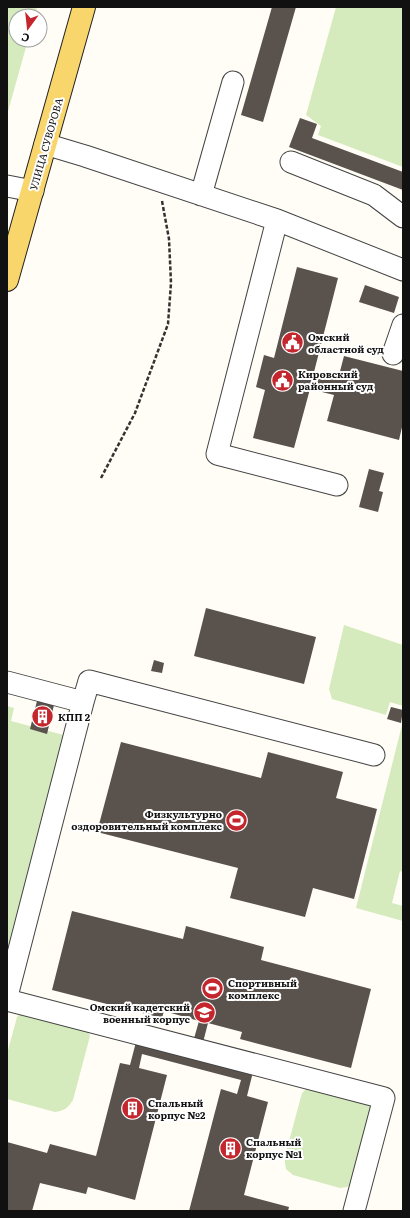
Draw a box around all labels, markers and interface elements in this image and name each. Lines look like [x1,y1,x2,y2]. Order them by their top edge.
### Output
north arrow [8,8,48,48]
text: С [19,30,31,47]
street label: УЛИЦА СУВОРОВА [25,95,66,192]
place label: Омский областной суд [308,329,385,356]
public building icon: Омский областной суд [279,330,305,356]
place label: Кировский районный суд [298,366,374,393]
public building icon: Кировский районный суд [270,367,296,393]
building icon: КПП 2 [29,704,55,730]
place label: КПП 2 [58,709,91,724]
place label: Физкультурно оздоровительный комплекс [71,806,223,833]
sports icon: Физкультурно оздоровительный комплекс [224,807,250,833]
place label: Спортивный комплекс [228,975,297,1002]
sports icon: Спортивный комплекс [199,976,225,1002]
place label: Омский кадетский военный корпус [90,999,191,1026]
school or university icon: Омский кадетский военный корпус [192,1000,218,1026]
place label: Спальный корпус №2 [148,1095,206,1122]
building icon: Спальный корпус №2 [120,1096,146,1122]
place label: Спальный корпус №1 [246,1134,302,1161]
building icon: Спальный корпус №1 [218,1135,244,1161]

